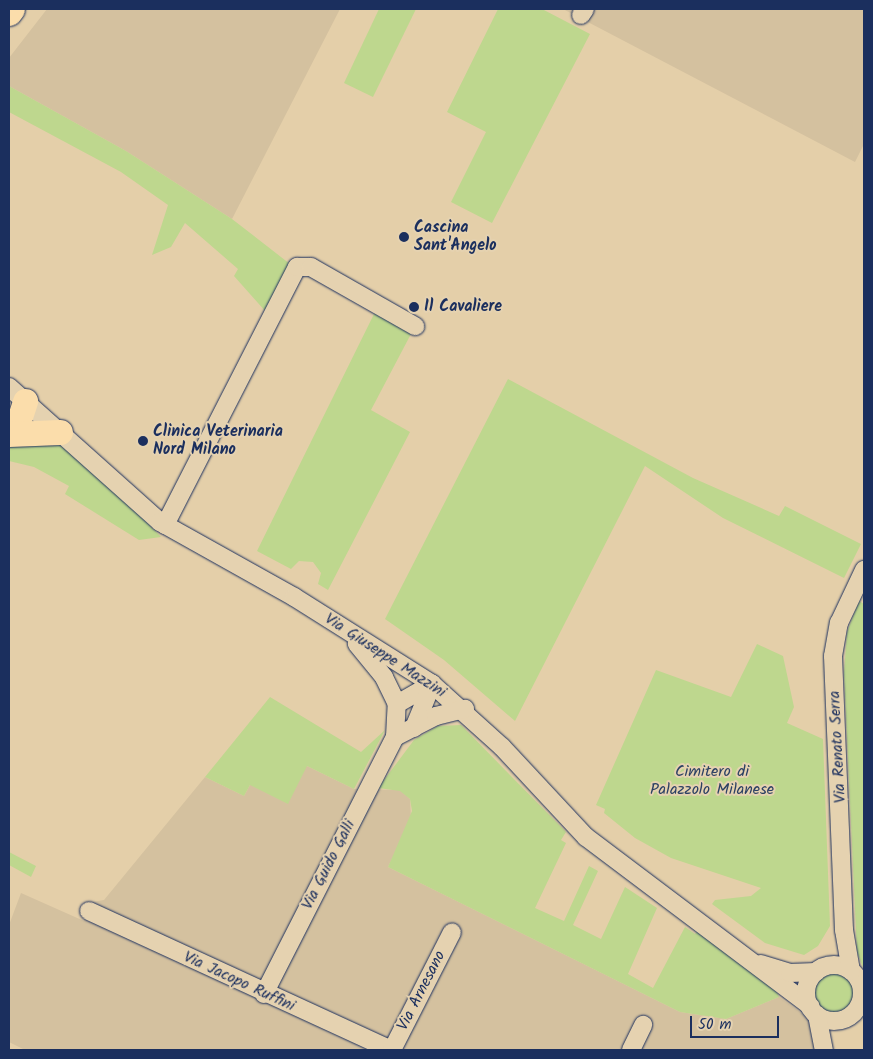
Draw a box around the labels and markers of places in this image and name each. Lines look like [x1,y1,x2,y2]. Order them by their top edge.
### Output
place label: Cascina Sant'Angelo [414,218,497,256]
marker: Cascina Sant'Angelo [398,231,410,243]
place label: Il Cavaliere [424,297,502,317]
marker: Il Cavaliere [408,301,420,313]
place label: Clinica Veterinaria Nord Milano [153,422,283,460]
marker: Clinica Veterinaria Nord Milano [137,435,149,447]

